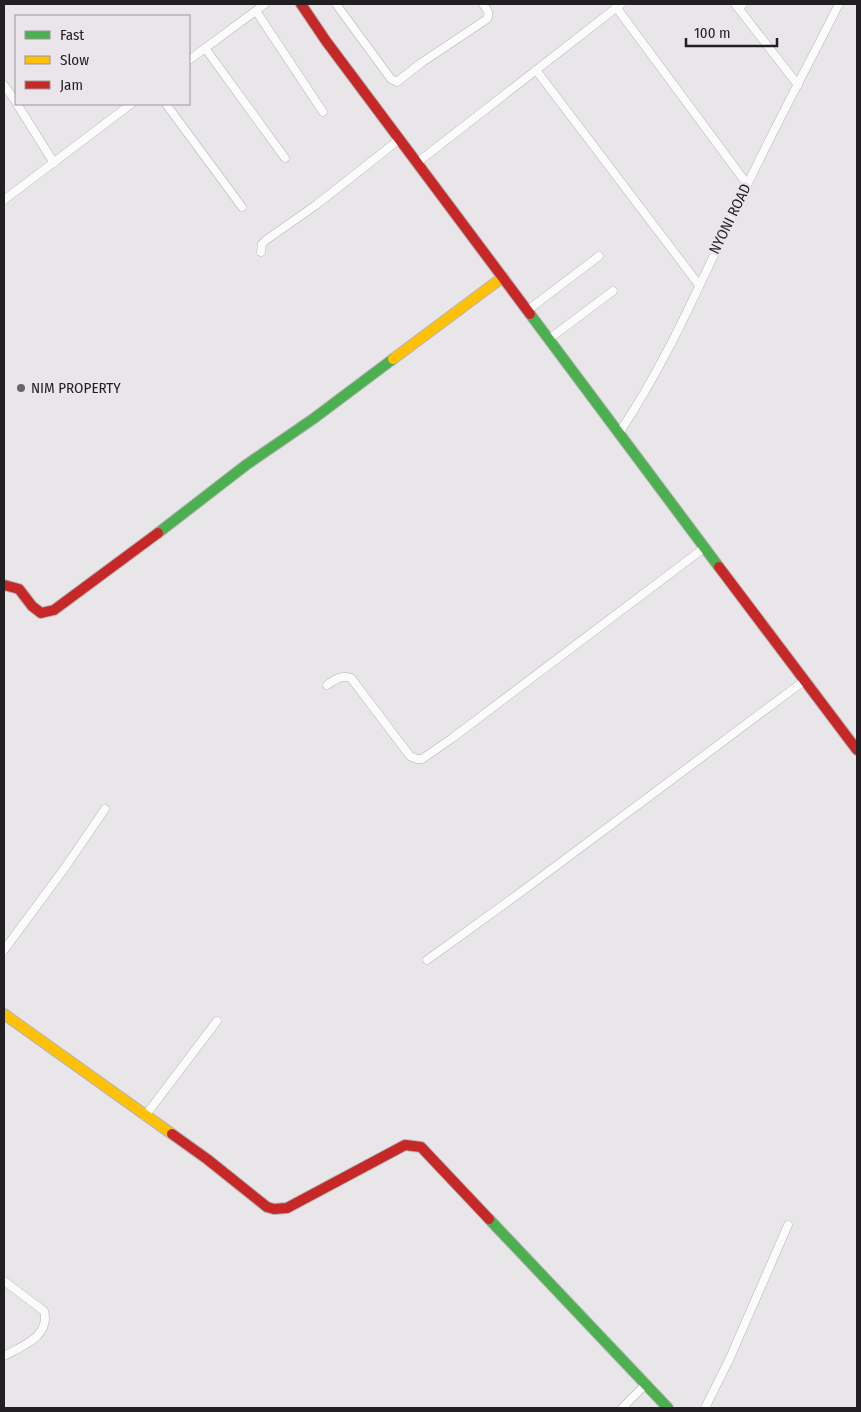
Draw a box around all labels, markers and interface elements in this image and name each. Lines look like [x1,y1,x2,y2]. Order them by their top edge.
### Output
legend [15,15,190,105]
scale bar [686,15,777,47]
text: 100 m [694,24,731,42]
text: Fast [60,26,84,44]
text: Slow [60,51,89,69]
text: Jam [60,76,83,94]
street label: NYONI ROAD [705,181,755,257]
place label: NIM PROPERTY [31,379,121,397]
marker: NIM PROPERTY [15,382,27,394]

